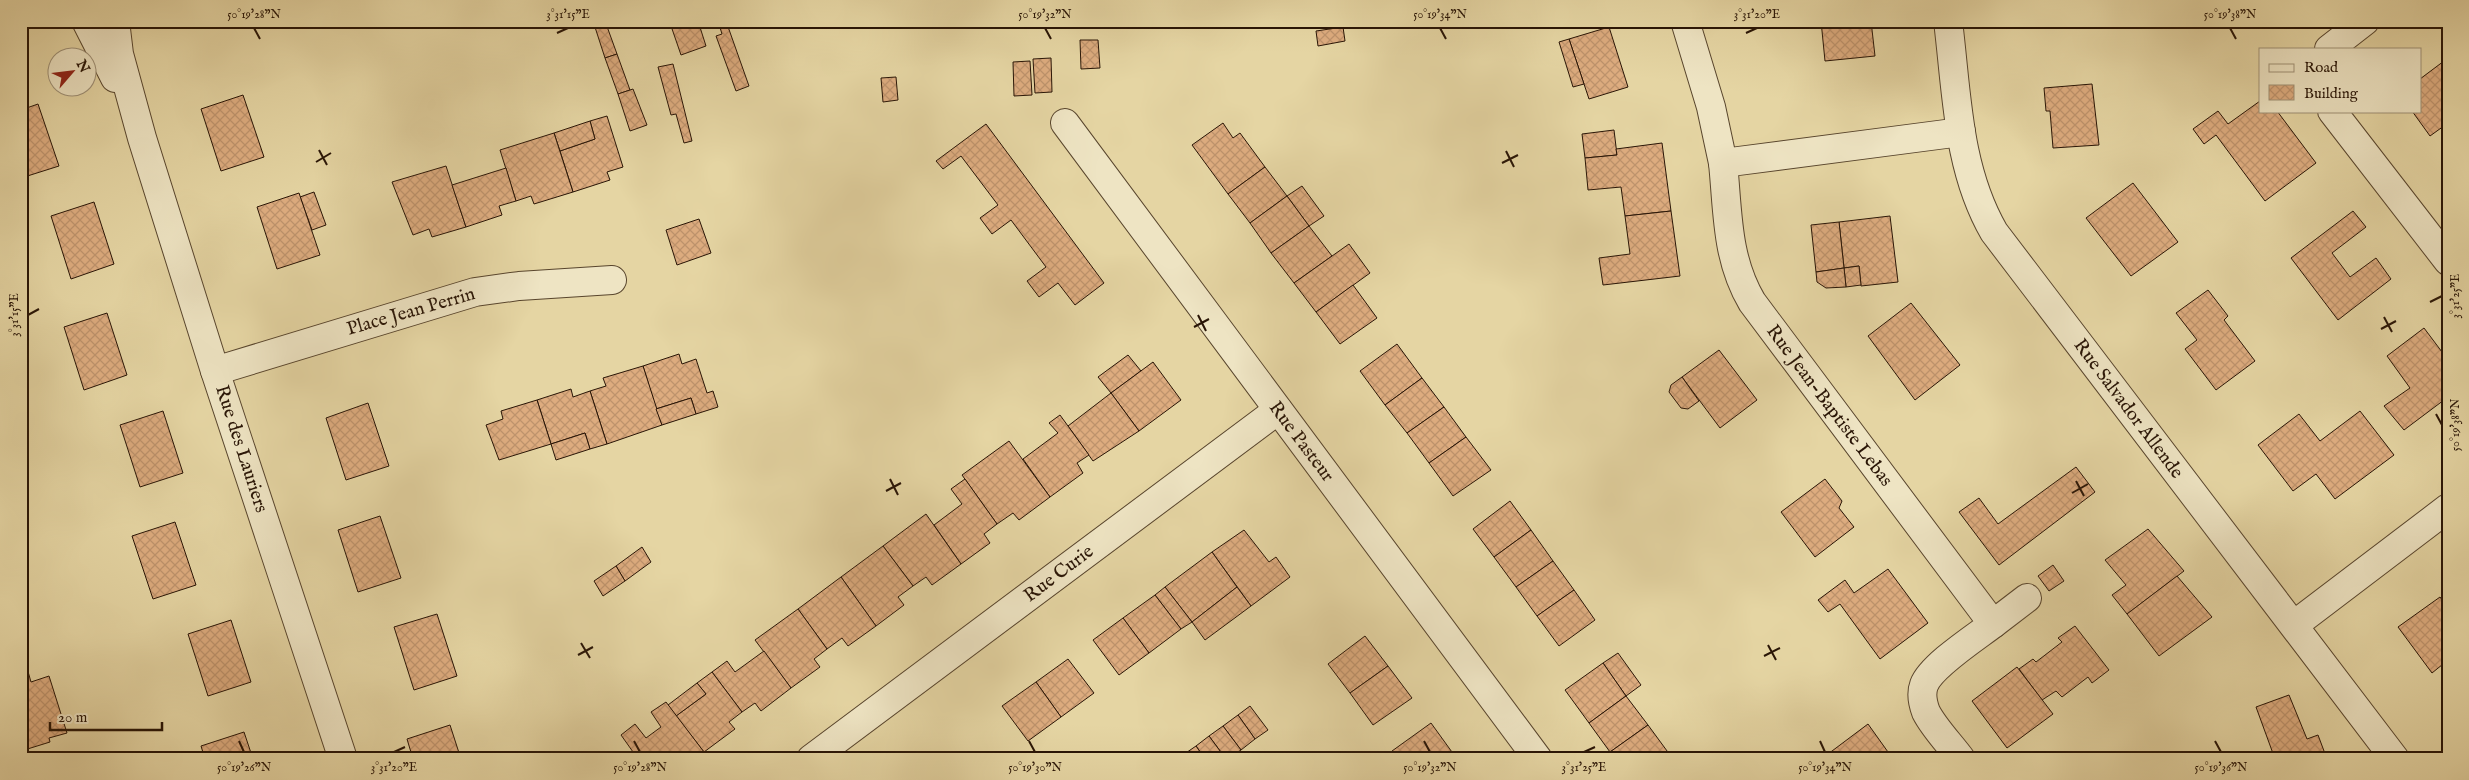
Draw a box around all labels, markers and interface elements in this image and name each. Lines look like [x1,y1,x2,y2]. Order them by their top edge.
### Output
text: 50°19'28"N [227,7,281,22]
text: 3°31'15"E [546,7,590,22]
text: 50°19'32"N [1018,7,1072,22]
text: 50°19'34"N [1413,7,1467,22]
text: 3°31'20"E [1734,7,1780,22]
text: 50°19'38"N [2204,7,2257,22]
north arrow [48,48,98,98]
legend [2259,48,2422,112]
text: N [71,56,93,76]
text: Road [2304,58,2339,77]
text: Building [2304,84,2359,103]
text: 3°31'25"E [2448,274,2463,318]
street label: Place Jean Perrin [344,282,478,342]
text: 3°31'15"E [7,293,22,337]
street label: Rue Jean-Baptiste Lebas [1760,320,1898,492]
street label: Rue Salvador Allende [2068,334,2189,484]
street label: Rue des Lauriers [209,382,273,516]
street label: Rue Pasteur [1263,397,1339,487]
text: 50°19'38"N [2448,398,2463,451]
street label: Rue Curie [1019,540,1099,608]
scale bar [50,700,162,732]
text: 20 m [58,708,88,727]
text: 50°19'26"N [217,760,272,775]
text: 3°31'20"E [371,760,417,775]
text: 50°19'28"N [613,760,667,775]
text: 50°19'30"N [1008,760,1062,775]
text: 50°19'32"N [1403,760,1457,775]
text: 3°31'25"E [1562,760,1606,775]
text: 50°19'34"N [1798,760,1852,775]
text: 50°19'36"N [2195,760,2248,775]

